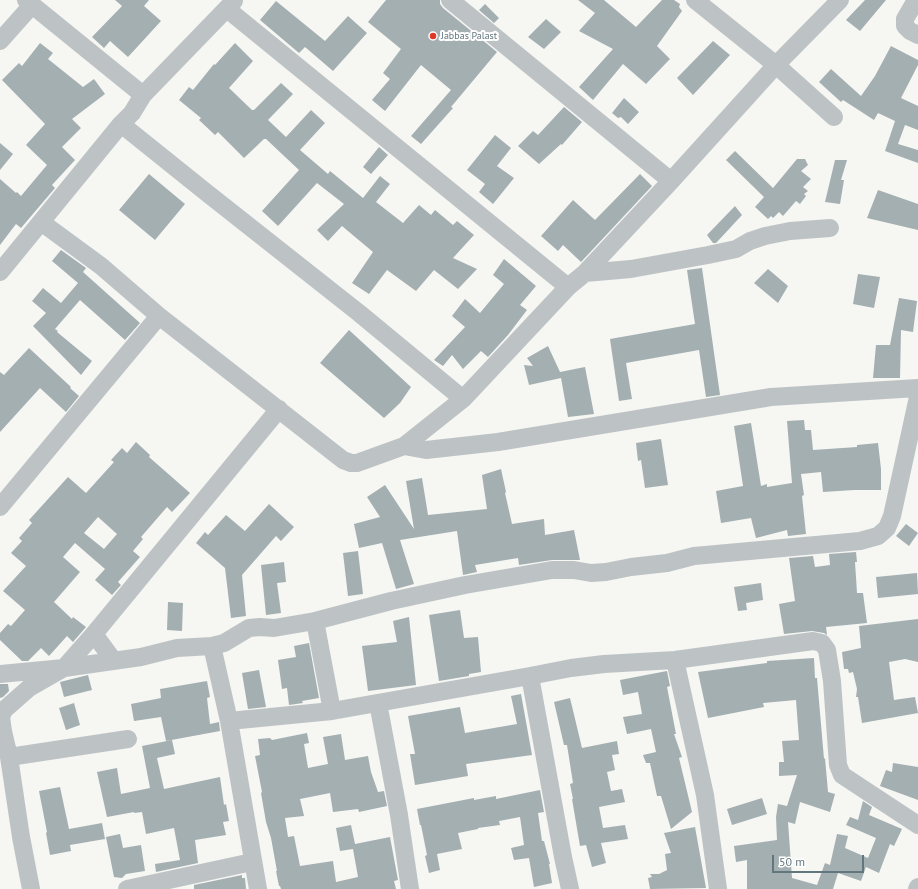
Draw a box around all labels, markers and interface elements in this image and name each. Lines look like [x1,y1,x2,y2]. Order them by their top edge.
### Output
place label: Jabbas Palast [441,30,497,42]
marker: Jabbas Palast [428,31,438,41]
scale bar [774,847,866,873]
text: 50 m [779,854,805,869]

